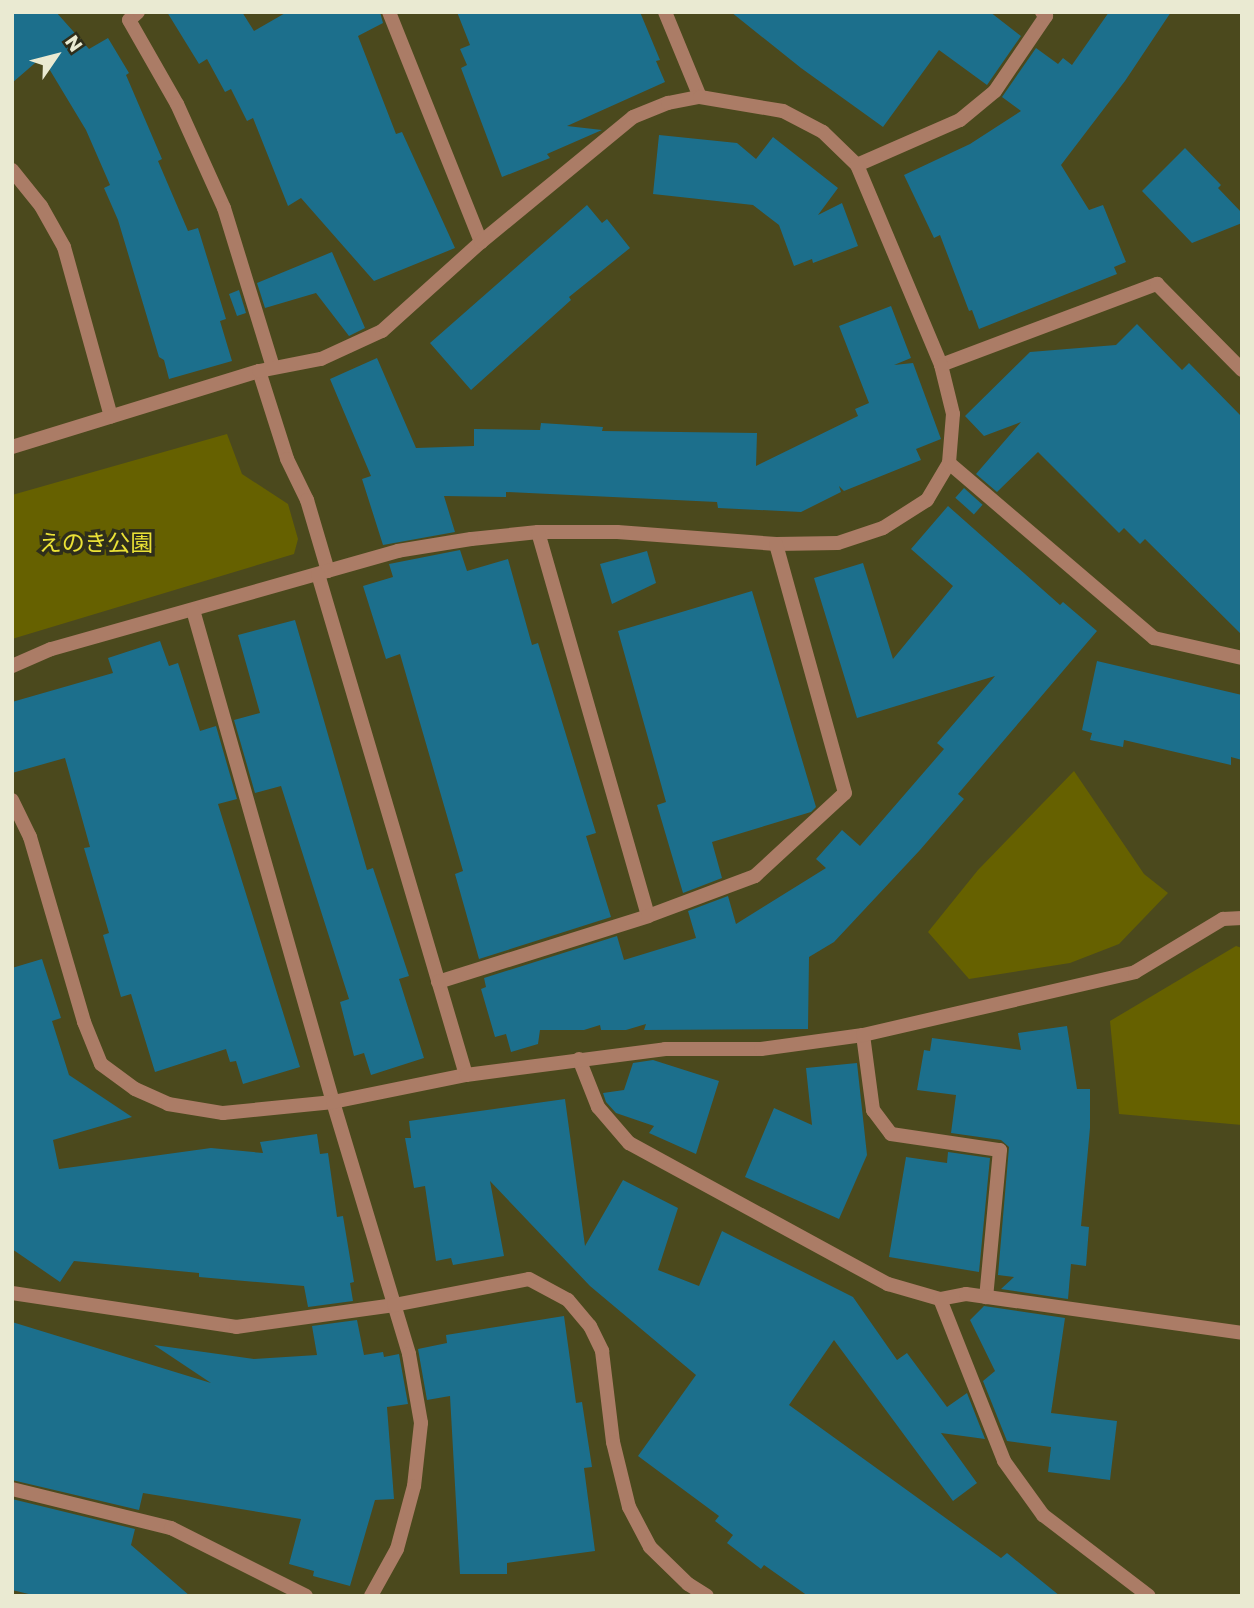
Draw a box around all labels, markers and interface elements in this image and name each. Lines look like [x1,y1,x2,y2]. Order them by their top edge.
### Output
north arrow [21,21,91,91]
text: N [58,30,89,57]
park label: えのき公園 [39,529,153,557]

